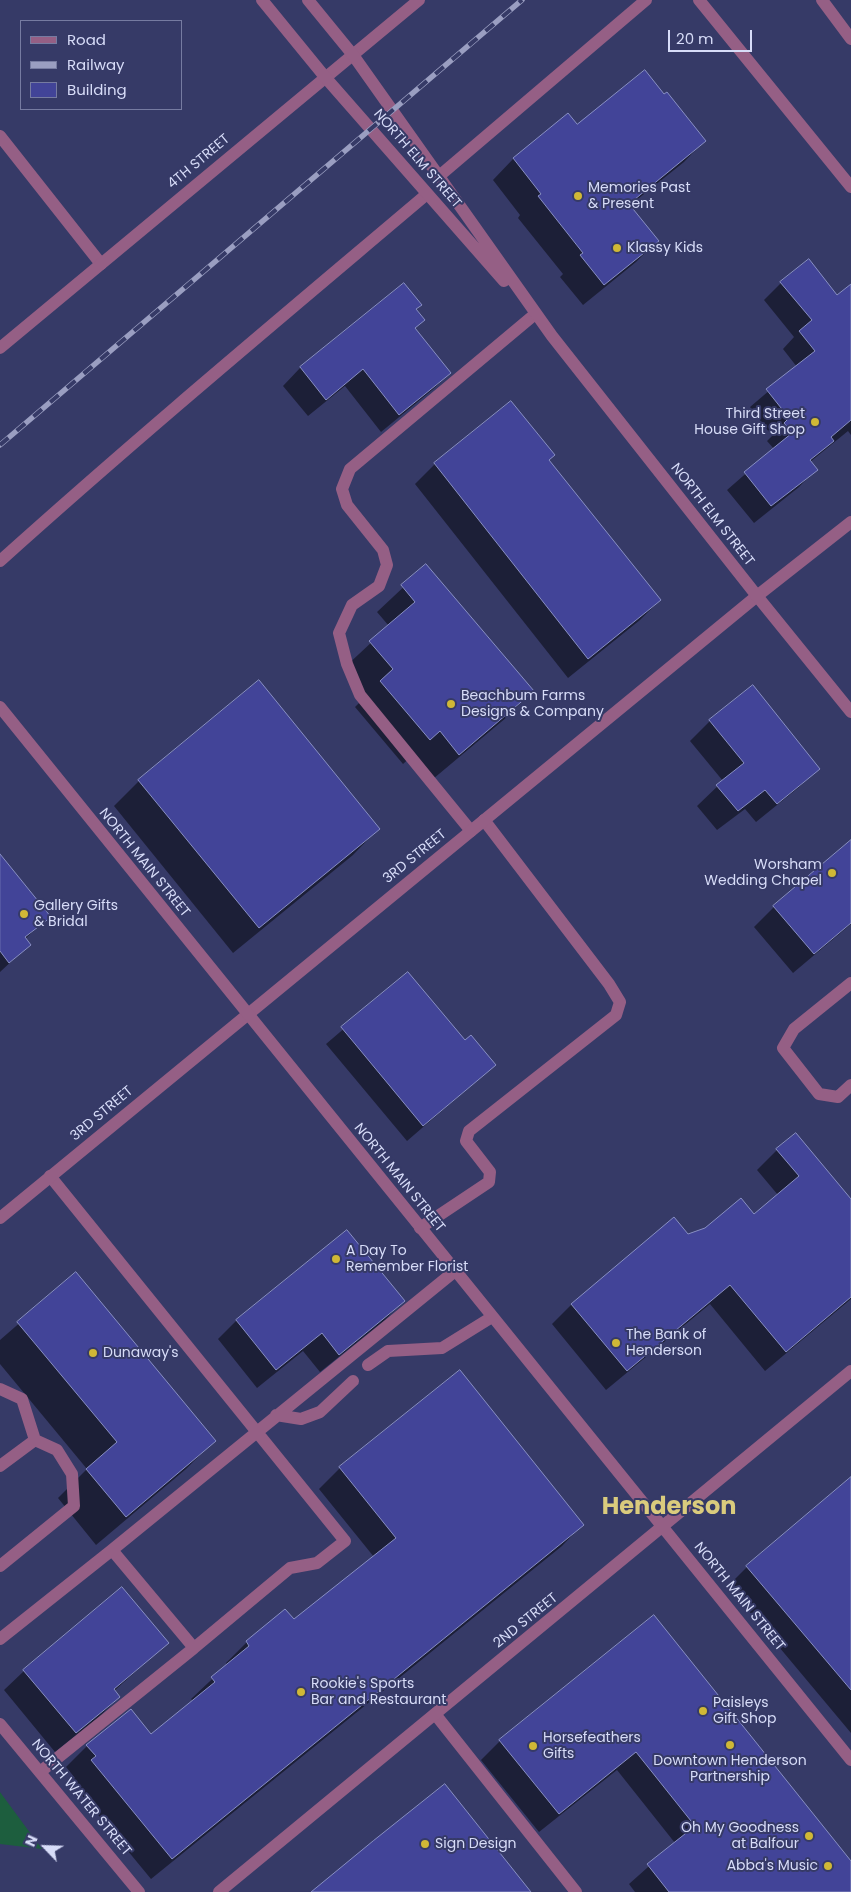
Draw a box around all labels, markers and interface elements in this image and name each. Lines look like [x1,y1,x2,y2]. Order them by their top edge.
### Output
legend [20,20,182,110]
scale bar [671,20,755,52]
text: 20 m [676,28,714,49]
text: Road [67,29,106,50]
text: Railway [67,54,125,75]
text: Building [67,79,127,100]
street label: NORTH ELM STREET [369,106,465,212]
street label: 4TH STREET [164,131,234,193]
place label: Memories Past & Present [588,180,690,212]
marker: Memories Past & Present [572,190,584,202]
place label: Klassy Kids [627,240,703,256]
marker: Klassy Kids [611,242,623,254]
place label: Third Street House Gift Shop [694,406,805,438]
marker: Third Street House Gift Shop [809,416,821,428]
street label: NORTH ELM STREET [667,460,757,570]
place label: Beachbum Farms Designs & Company [461,688,604,720]
marker: Beachbum Farms Designs & Company [445,698,457,710]
street label: NORTH MAIN STREET [95,805,193,921]
street label: 3RD STREET [380,826,450,888]
place label: Worsham Wedding Chapel [704,857,822,890]
marker: Worsham Wedding Chapel [826,867,838,879]
place label: Gallery Gifts & Bridal [34,898,118,930]
marker: Gallery Gifts & Bridal [18,908,30,920]
street label: 3RD STREET [67,1083,137,1145]
street label: NORTH MAIN STREET [350,1120,448,1236]
place label: A Day To Remember Florist [346,1243,468,1276]
marker: A Day To Remember Florist [330,1253,342,1265]
place label: The Bank of Henderson [626,1327,706,1360]
marker: The Bank of Henderson [610,1337,622,1349]
place label: Dunaway's [103,1345,179,1361]
marker: Dunaway's [87,1347,99,1359]
district label: Henderson [602,1494,736,1522]
street label: NORTH MAIN STREET [690,1539,788,1655]
street label: 2ND STREET [490,1590,562,1652]
place label: Rookie's Sports Bar and Restaurant [311,1676,446,1708]
marker: Rookie's Sports Bar and Restaurant [295,1686,307,1698]
place label: Paisleys Gift Shop [713,1695,776,1728]
marker: Paisleys Gift Shop [697,1705,709,1717]
place label: Horsefeathers Gifts [543,1730,641,1762]
street label: NORTH WATER STREET [27,1736,135,1860]
marker: Downtown Henderson Partnership [724,1739,736,1751]
marker: Horsefeathers Gifts [527,1740,539,1752]
place label: Downtown Henderson Partnership [653,1753,807,1785]
place label: Oh My Goodness at Balfour [681,1820,799,1852]
north arrow [20,1822,70,1872]
marker: Oh My Goodness at Balfour [803,1830,815,1842]
place label: Sign Design [435,1836,517,1852]
marker: Sign Design [419,1838,431,1850]
place label: Abba's Music [727,1858,818,1874]
marker: Abba's Music [822,1860,834,1872]

